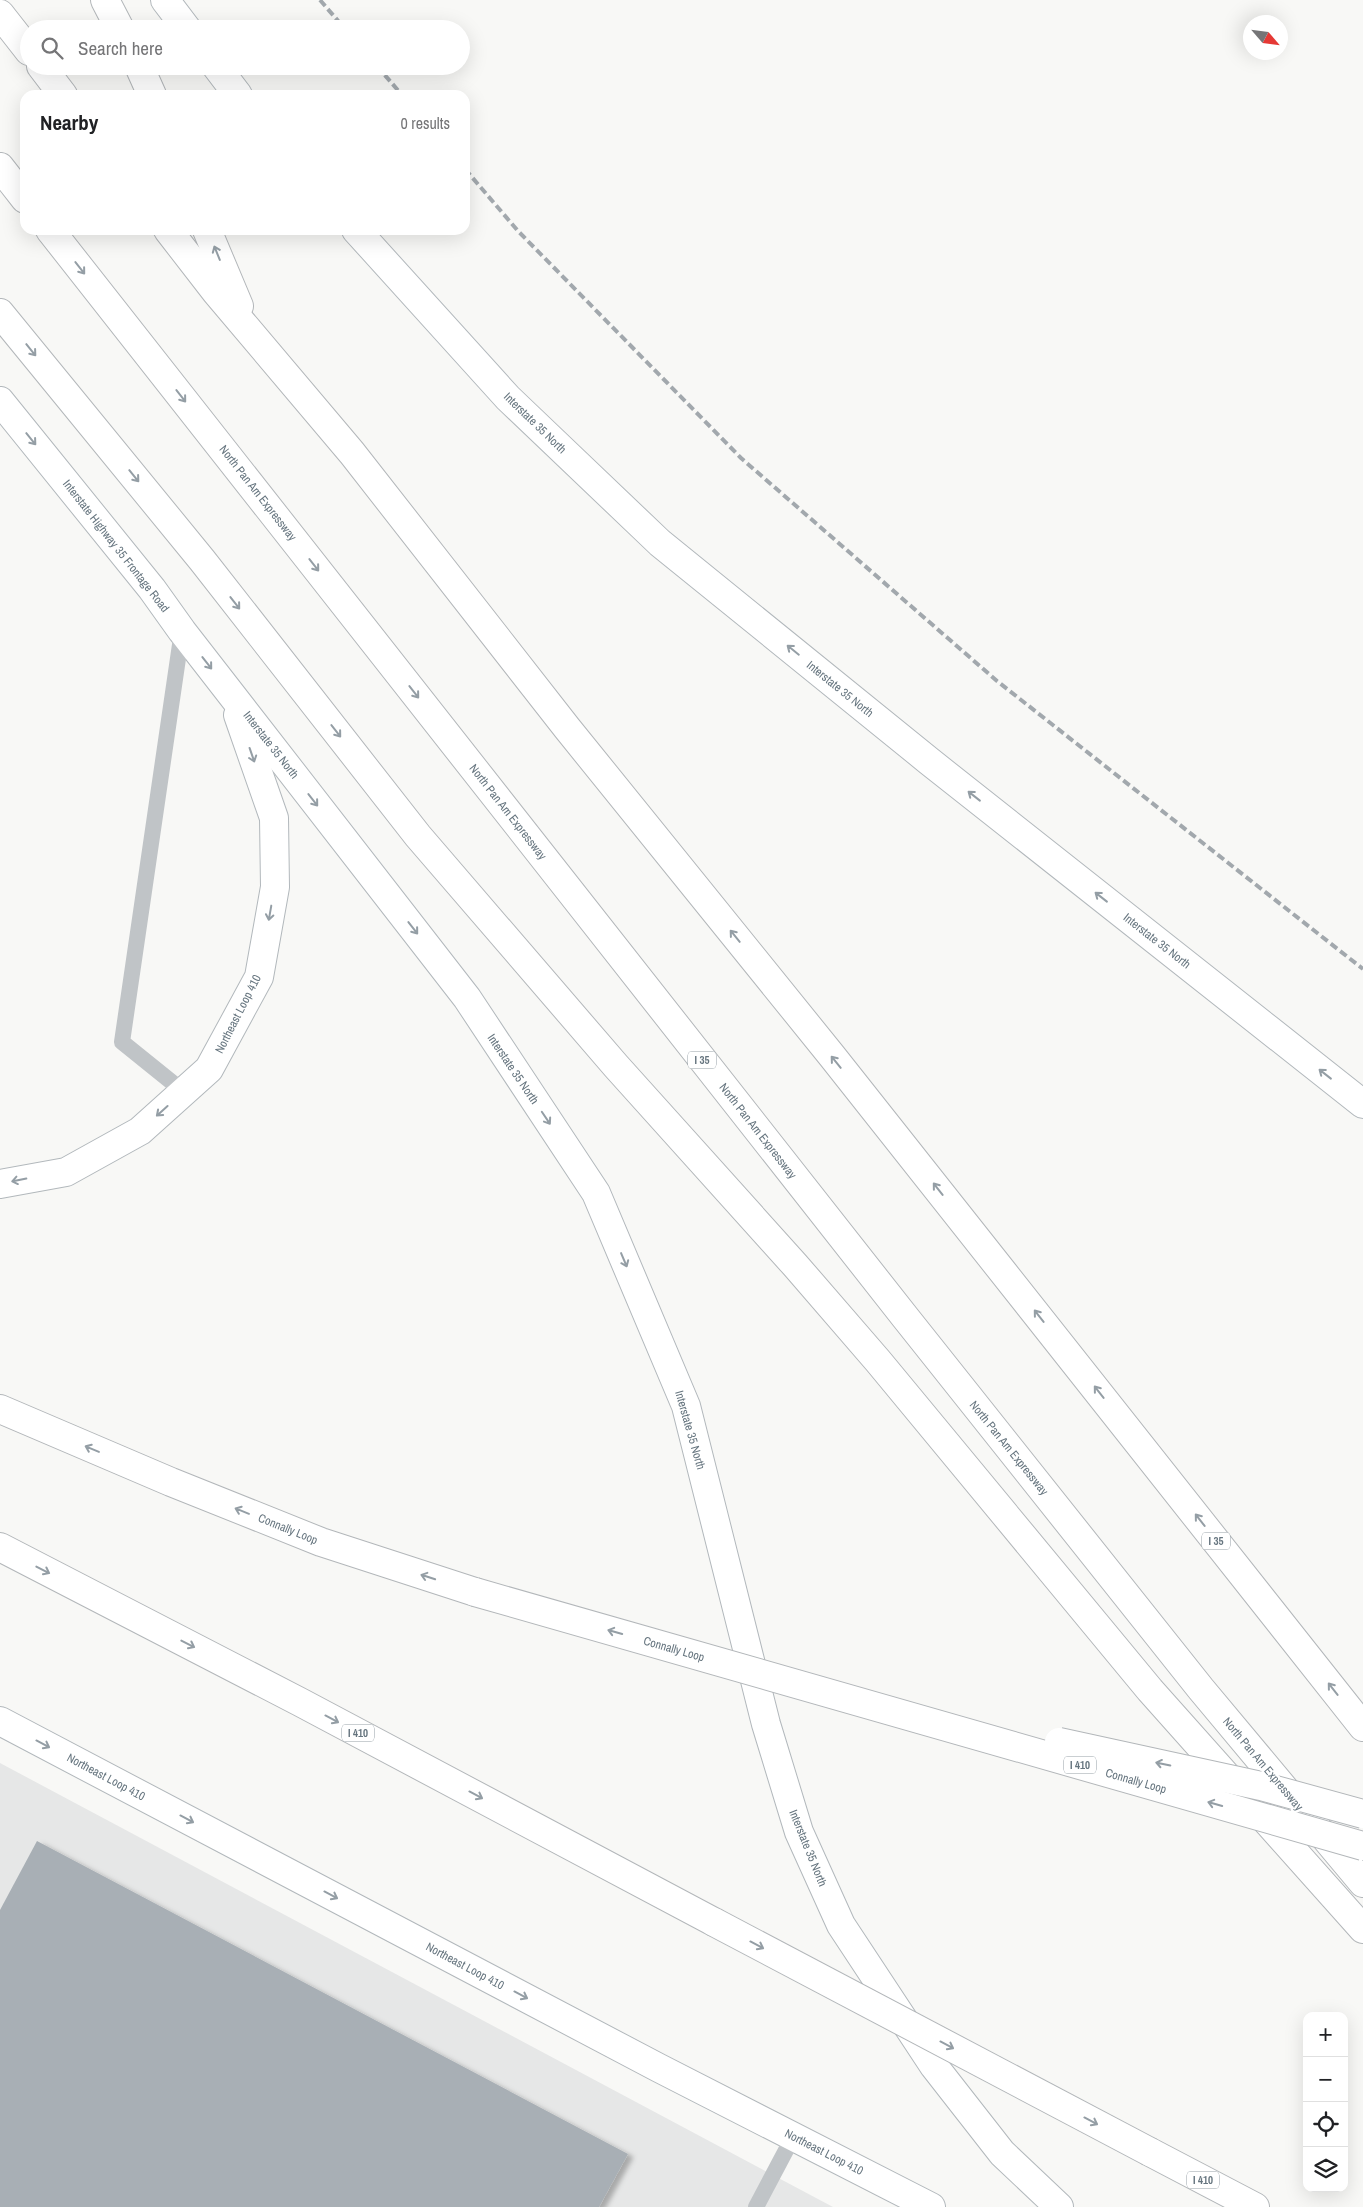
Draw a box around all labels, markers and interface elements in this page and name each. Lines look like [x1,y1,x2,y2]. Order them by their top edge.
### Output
north arrow [1243,15,1288,60]
search box [20,20,470,75]
icon: search [38,34,66,62]
text: Search here [78,35,163,61]
text: Nearby [40,108,98,137]
text: 0 results [400,112,450,134]
one-way arrow [212,246,221,261]
one-way arrow [75,261,85,275]
one-way arrow [25,344,36,357]
one-way arrow [175,389,186,402]
street label: Interstate 35 North [500,389,570,457]
one-way arrow [25,432,36,445]
street label: North Pan Am Expressway [216,442,300,544]
one-way arrow [128,469,139,482]
street label: Interstate Highway 35 Frontage Road [59,476,173,616]
one-way arrow [308,558,319,571]
one-way arrow [230,596,241,609]
one-way arrow [787,645,800,656]
one-way arrow [201,656,212,669]
street label: Interstate 35 North [803,657,877,721]
one-way arrow [409,685,420,698]
street label: Interstate 35 North [240,708,302,782]
one-way arrow [330,724,341,737]
one-way arrow [248,746,257,762]
street label: North Pan Am Expressway [466,761,550,863]
one-way arrow [968,791,981,802]
one-way arrow [308,793,319,806]
one-way arrow [1094,892,1108,902]
one-way arrow [265,904,275,920]
street label: Interstate 35 North [1120,910,1194,972]
one-way arrow [407,921,418,934]
one-way arrow [729,929,740,942]
street label: Northeast Loop 410 [211,972,265,1056]
street label: Interstate 35 North [484,1031,542,1107]
road number: I 35 [688,1052,716,1068]
one-way arrow [831,1056,842,1069]
one-way arrow [1319,1068,1332,1079]
street label: North Pan Am Expressway [716,1080,800,1182]
one-way arrow [156,1105,169,1117]
one-way arrow [542,1111,552,1125]
one-way arrow [11,1176,27,1186]
one-way arrow [932,1183,943,1196]
one-way arrow [620,1252,630,1267]
one-way arrow [1033,1310,1044,1323]
one-way arrow [1093,1386,1104,1399]
street label: Interstate 35 North [671,1389,709,1471]
street label: North Pan Am Expressway [966,1397,1052,1499]
one-way arrow [85,1443,100,1453]
one-way arrow [235,1505,250,1515]
street label: Connally Loop [256,1510,320,1548]
one-way arrow [1194,1514,1205,1527]
road number: I 35 [1202,1532,1230,1550]
one-way arrow [36,1565,51,1575]
one-way arrow [421,1572,437,1581]
one-way arrow [607,1627,623,1637]
street label: Connally Loop [642,1633,706,1665]
one-way arrow [180,1640,195,1649]
one-way arrow [1327,1683,1338,1696]
street label: North Pan Am Expressway [1219,1714,1307,1814]
one-way arrow [324,1715,339,1724]
road number: I 410 [342,1725,374,1742]
one-way arrow [35,1739,50,1749]
street label: Northeast Loop 410 [64,1750,148,1804]
road number: I 410 [1064,1756,1096,1774]
one-way arrow [1155,1759,1171,1769]
street label: Connally Loop [1104,1765,1168,1797]
one-way arrow [468,1790,483,1800]
one-way arrow [1208,1799,1224,1808]
street label: Interstate 35 North [785,1807,831,1889]
one-way arrow [179,1815,194,1824]
one-way arrow [323,1890,338,1900]
street label: Northeast Loop 410 [423,1939,507,1993]
one-way arrow [749,1940,764,1950]
one-way arrow [513,1991,528,2000]
map controls [1303,2012,1348,2192]
button: + [1303,2012,1348,2057]
one-way arrow [939,2041,954,2050]
button: − [1303,2057,1348,2102]
button: locate [1303,2102,1348,2147]
one-way arrow [1083,2117,1098,2126]
street label: Northeast Loop 410 [782,2125,866,2179]
button: layers [1303,2147,1348,2192]
road number: I 410 [1187,2172,1219,2188]

